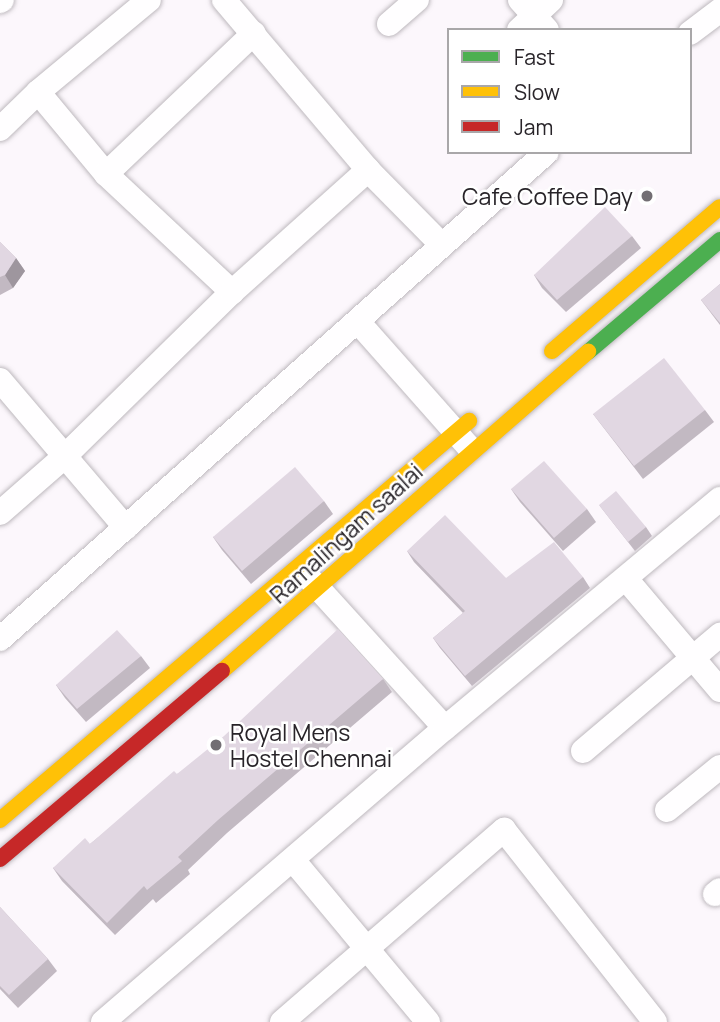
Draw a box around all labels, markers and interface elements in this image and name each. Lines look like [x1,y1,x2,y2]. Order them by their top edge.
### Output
legend [447,28,692,154]
text: Fast [514,43,555,71]
text: Slow [514,78,560,106]
text: Jam [514,113,553,141]
place label: Cafe Coffee Day [462,182,633,210]
marker: Cafe Coffee Day [639,188,655,204]
street label: Ramalingam saalai [264,457,428,609]
place label: Royal Mens Hostel Chennai [230,718,392,772]
marker: Royal Mens Hostel Chennai [208,737,224,753]

